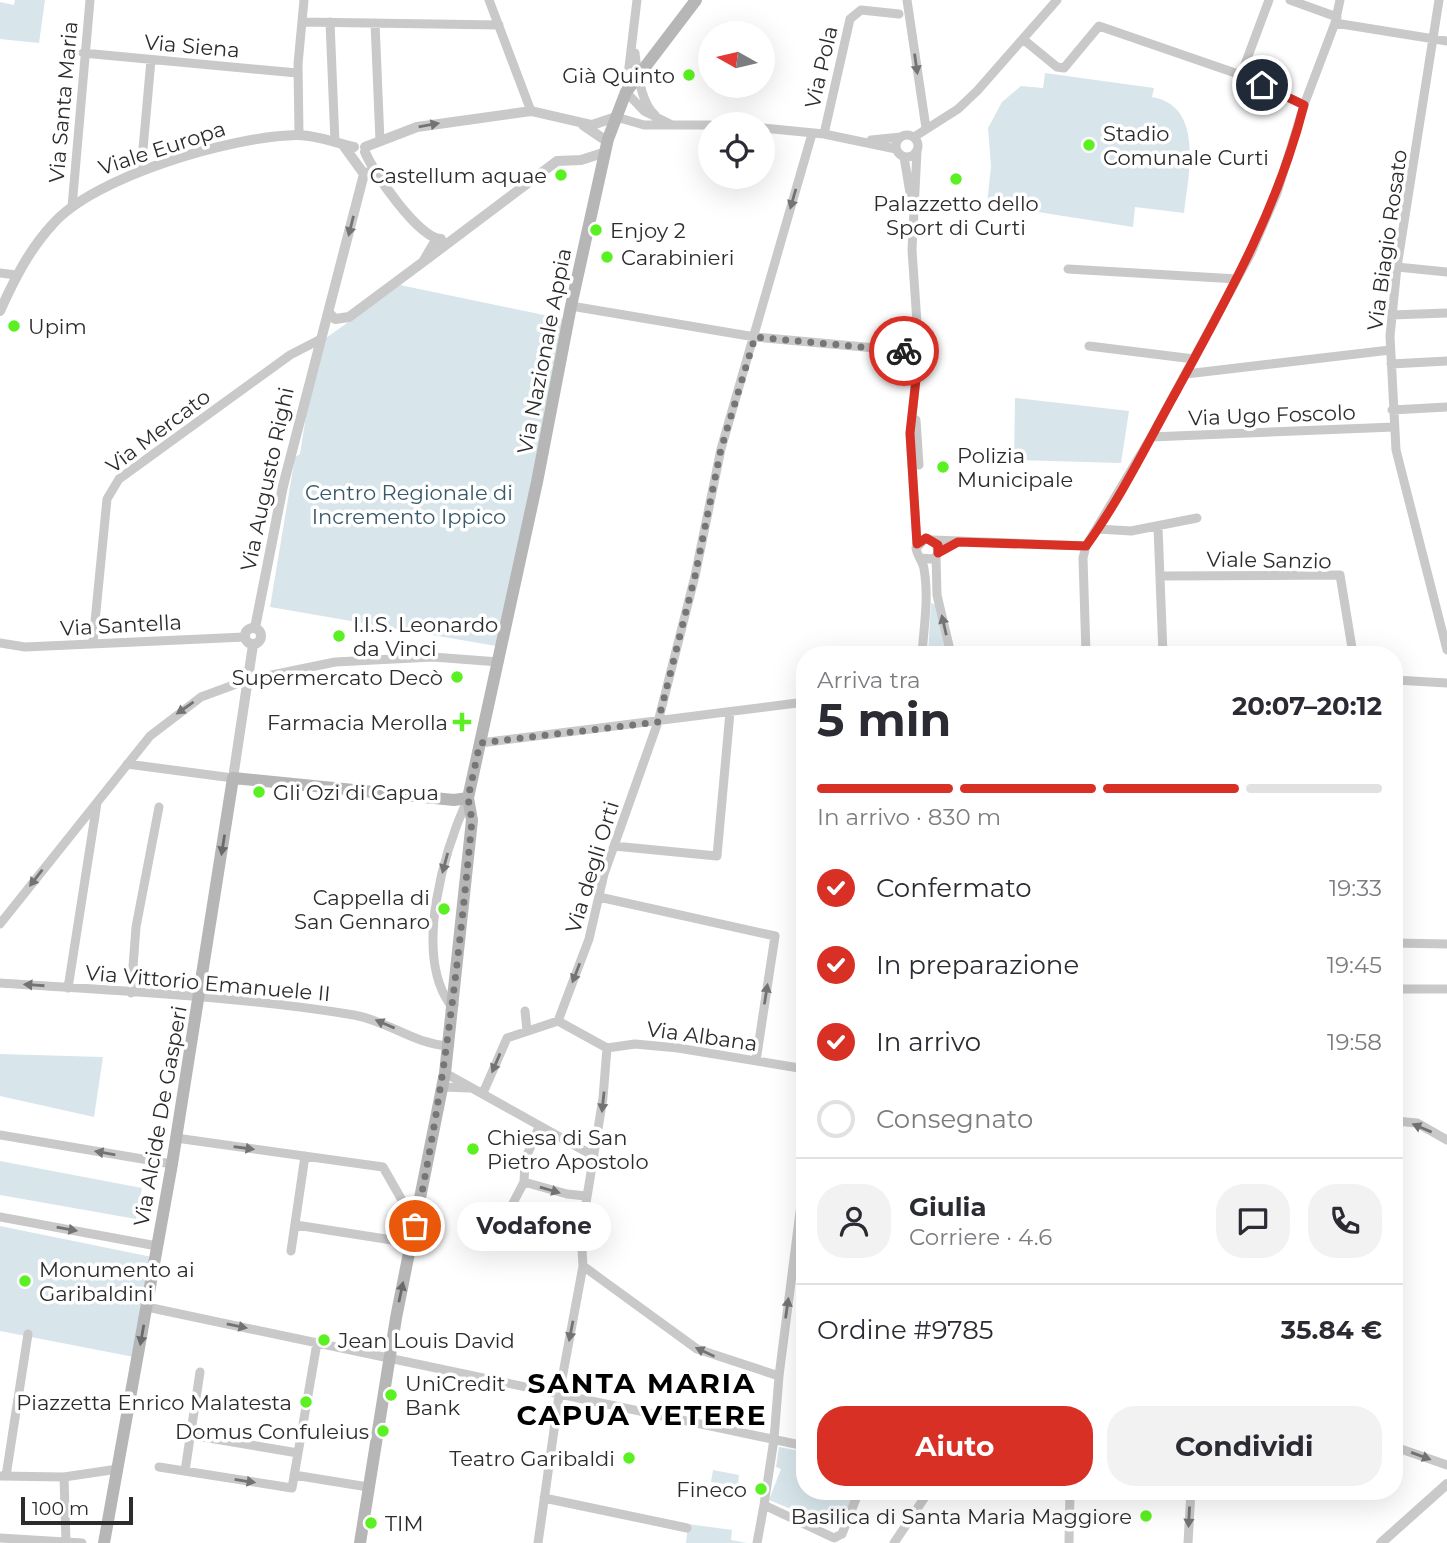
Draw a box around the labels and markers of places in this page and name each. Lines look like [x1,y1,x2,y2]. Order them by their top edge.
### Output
pin [1232,55,1292,115]
place label: Già Quinto [562,63,675,88]
marker: Già Quinto [681,67,697,83]
place label: Stadio Comunale Curti [1103,121,1269,170]
marker: Stadio Comunale Curti [1081,137,1097,153]
place label: Castellum aquae [370,163,547,188]
marker: Castellum aquae [553,167,569,183]
marker: Palazzetto dello Sport di Curti [948,171,964,187]
place label: Palazzetto dello Sport di Curti [873,191,1039,240]
place label: Enjoy 2 [610,218,686,243]
marker: Enjoy 2 [588,222,604,238]
place label: Carabinieri [621,245,734,270]
marker: Carabinieri [599,249,615,265]
place label: Upim [28,314,87,339]
marker: Upim [6,318,22,334]
place label: Polizia Municipale [957,443,1073,492]
marker: Polizia Municipale [935,459,951,475]
place label: I.I.S. Leonardo da Vinci [353,612,498,661]
marker: I.I.S. Leonardo da Vinci [331,628,347,644]
place label: Supermercato Decò [232,665,443,690]
marker: Supermercato Decò [449,669,465,685]
place label: Farmacia Merolla [267,710,448,735]
marker: Farmacia Merolla [454,714,470,730]
place label: Gli Ozi di Capua [273,780,439,805]
marker: Gli Ozi di Capua [251,784,267,800]
place label: Cappella di San Gennaro [294,885,430,934]
marker: Cappella di San Gennaro [436,901,452,917]
place label: Chiesa di San Pietro Apostolo [487,1125,649,1174]
marker: Chiesa di San Pietro Apostolo [465,1141,481,1157]
pin [385,1196,445,1256]
callout: Vodafone [457,1202,611,1250]
place label: Monumento ai Garibaldini [39,1257,195,1306]
marker: Monumento ai Garibaldini [17,1273,33,1289]
place label: Jean Louis David [337,1328,515,1353]
marker: Jean Louis David [316,1332,332,1348]
place label: UniCredit Bank [405,1371,505,1420]
marker: UniCredit Bank [383,1387,399,1403]
place label: Piazzetta Enrico Malatesta [16,1390,292,1415]
marker: Piazzetta Enrico Malatesta [298,1394,314,1410]
place label: Domus Confuleius [175,1419,369,1444]
marker: Domus Confuleius [375,1423,391,1439]
place label: Teatro Garibaldi [449,1446,615,1471]
marker: Teatro Garibaldi [621,1450,637,1466]
place label: Fineco [676,1477,747,1502]
marker: Fineco [753,1481,769,1497]
place label: Basilica di Santa Maria Maggiore [791,1504,1132,1529]
marker: Basilica di Santa Maria Maggiore [1138,1508,1154,1524]
place label: TIM [385,1511,423,1536]
marker: TIM [363,1515,379,1531]

